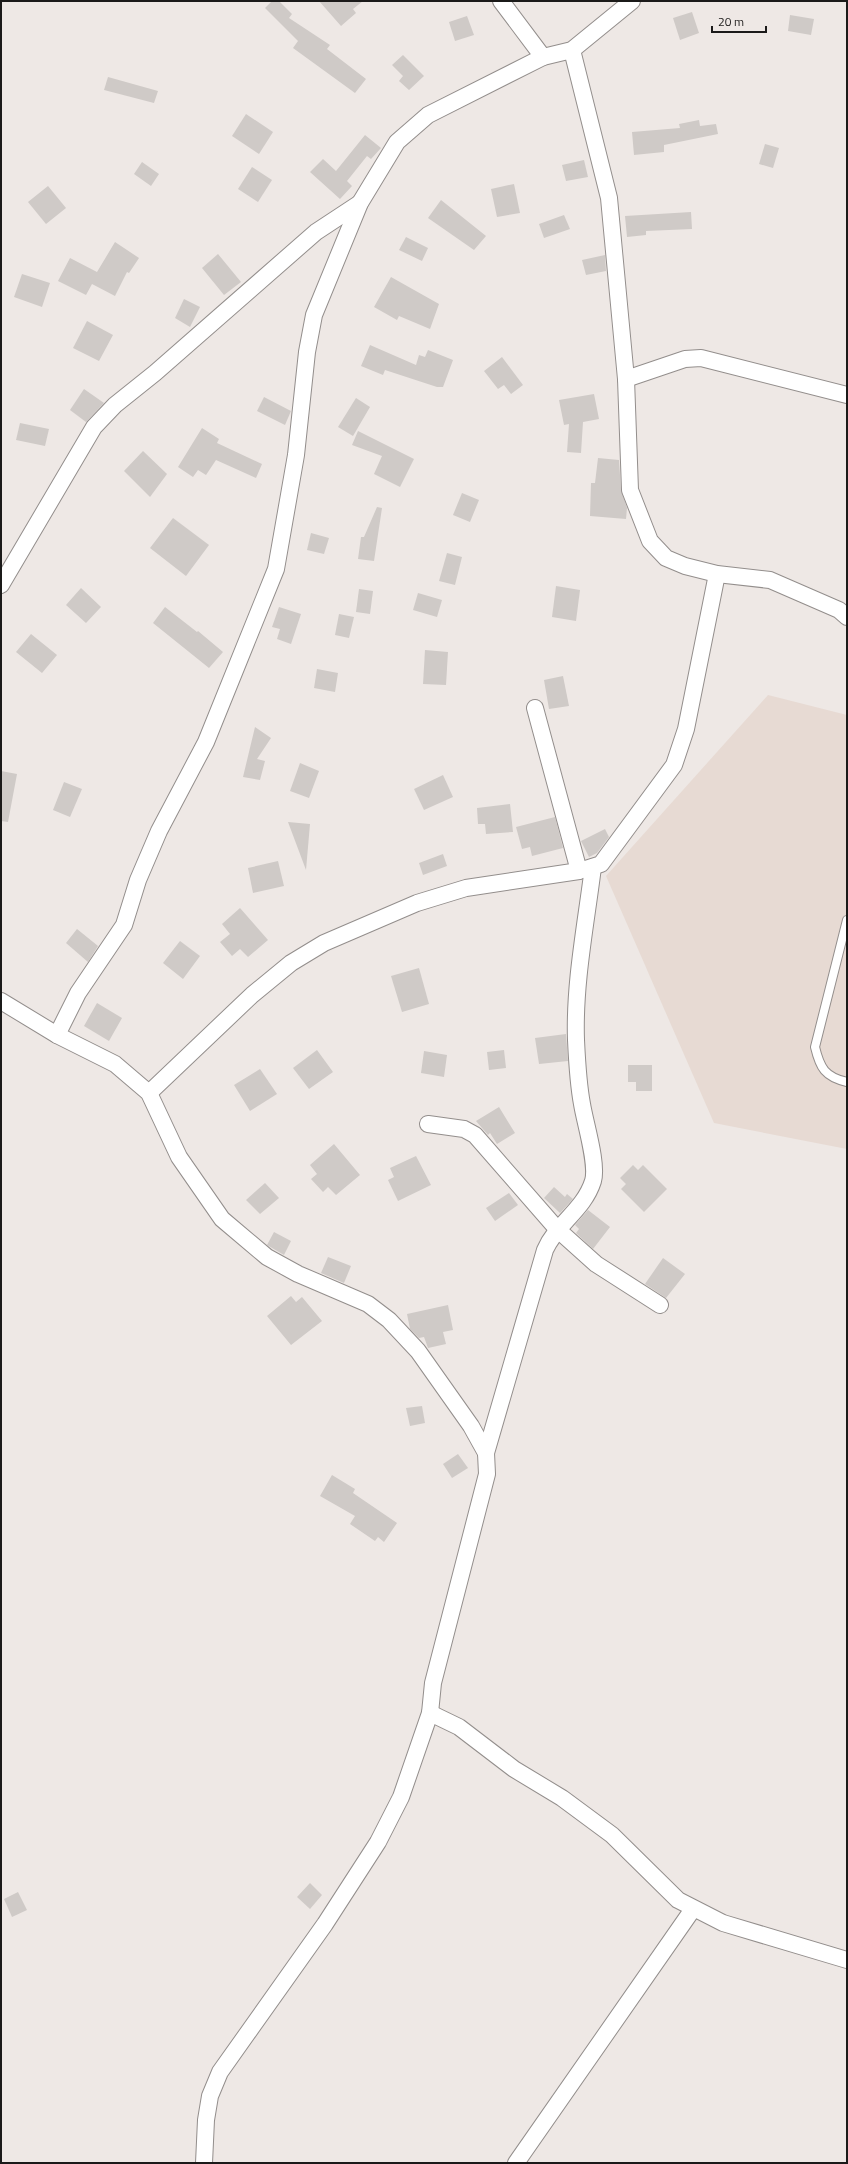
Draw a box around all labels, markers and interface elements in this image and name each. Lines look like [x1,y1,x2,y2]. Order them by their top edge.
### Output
scale bar [712,8,766,34]
text: 20 m [718,12,744,31]

